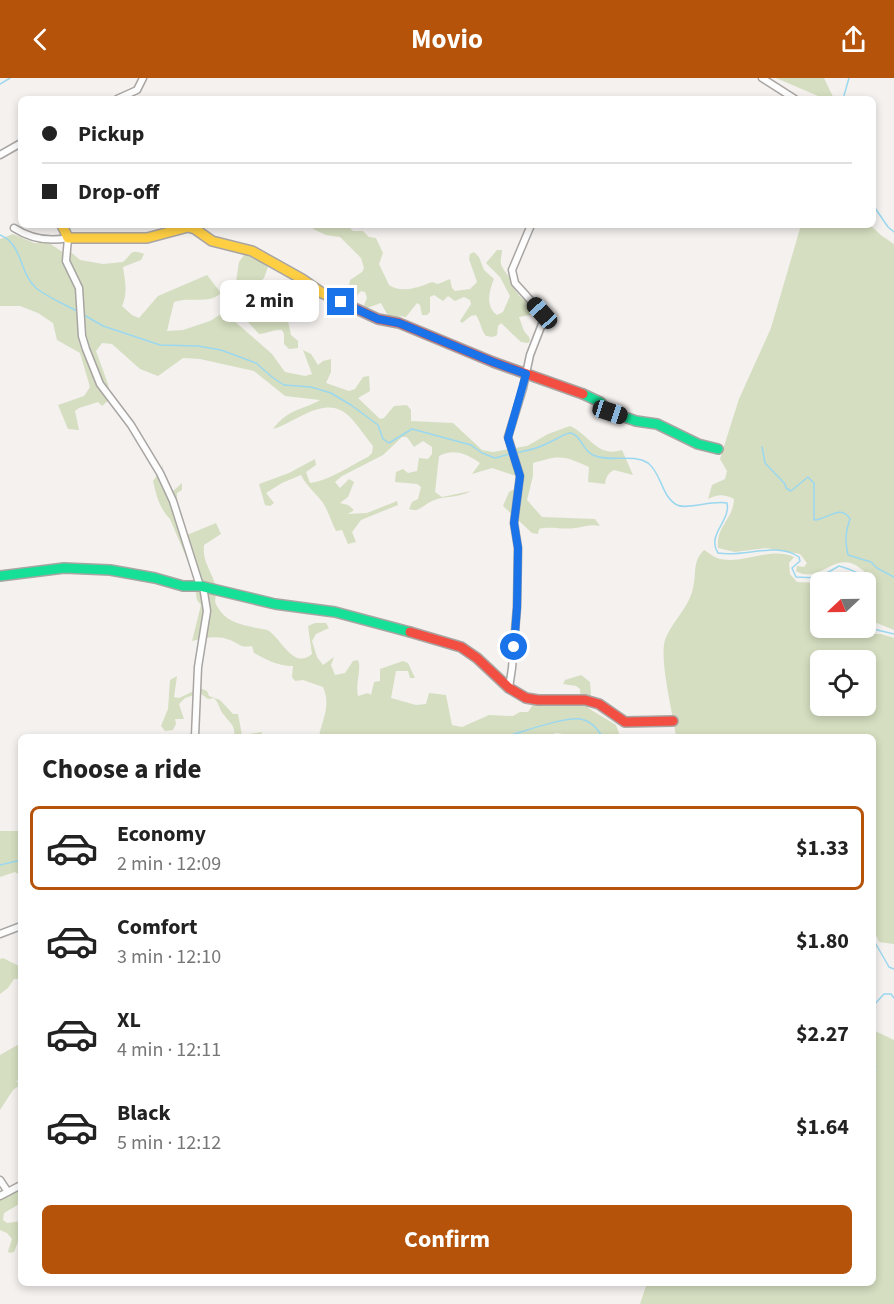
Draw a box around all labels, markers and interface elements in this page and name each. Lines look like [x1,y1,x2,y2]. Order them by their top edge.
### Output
text: Movio [411,20,483,59]
icon: back [24,23,57,56]
icon: share [837,23,870,56]
text: Pickup [78,118,144,150]
text: Drop-off [78,176,159,208]
callout: 2 min [221,281,320,323]
text: 2 min [245,287,294,315]
route end [327,288,354,315]
car [523,294,561,332]
car [590,398,630,426]
north arrow [810,572,876,638]
map controls [810,572,876,716]
route start [500,633,527,660]
button: locate [810,650,876,716]
text: Choose a ride [42,750,202,789]
text: Economy [117,818,206,850]
icon: car [45,821,99,875]
text: $1.33 [796,832,849,864]
text: 2 min · 12:09 [117,850,221,878]
text: Comfort [117,911,198,943]
icon: car [45,914,99,968]
text: $1.80 [796,925,849,957]
text: 3 min · 12:10 [117,943,221,971]
text: XL [117,1004,141,1036]
icon: car [45,1007,99,1061]
text: $2.27 [796,1018,849,1050]
text: 4 min · 12:11 [117,1036,221,1064]
text: Black [117,1097,171,1129]
icon: car [45,1100,99,1154]
text: $1.64 [796,1111,849,1143]
text: 5 min · 12:12 [117,1129,221,1157]
button: Confirm [42,1205,852,1274]

